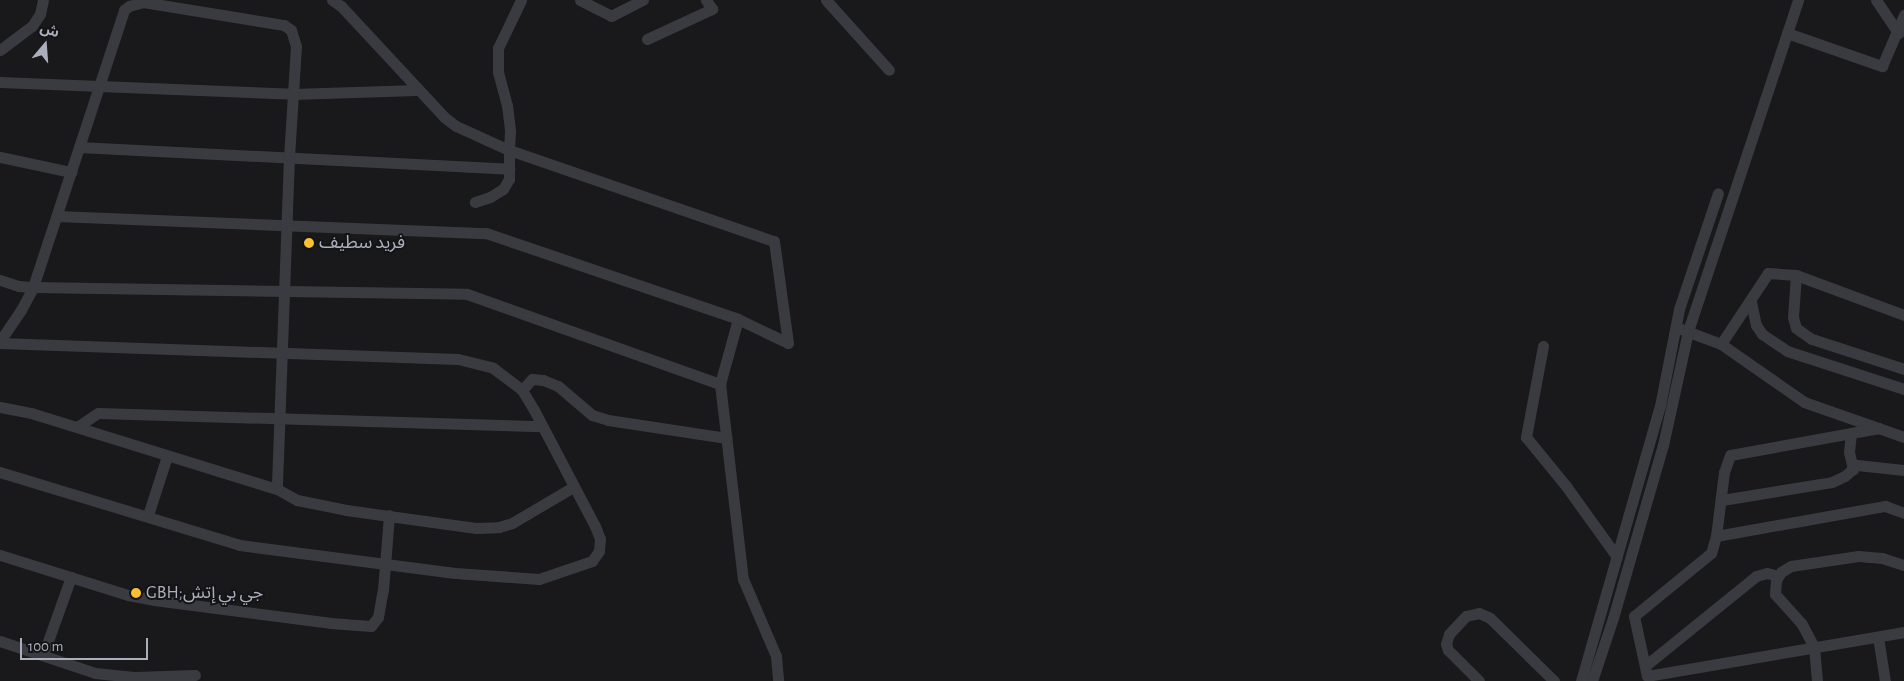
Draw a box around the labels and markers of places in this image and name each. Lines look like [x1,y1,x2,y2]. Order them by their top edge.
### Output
place label: فريد سطيف [319,232,405,254]
marker: فريد سطيف [303,237,315,249]
place label: GBH;جي بي إتش [146,582,263,604]
marker: GBH;جي بي إتش [130,587,142,599]

